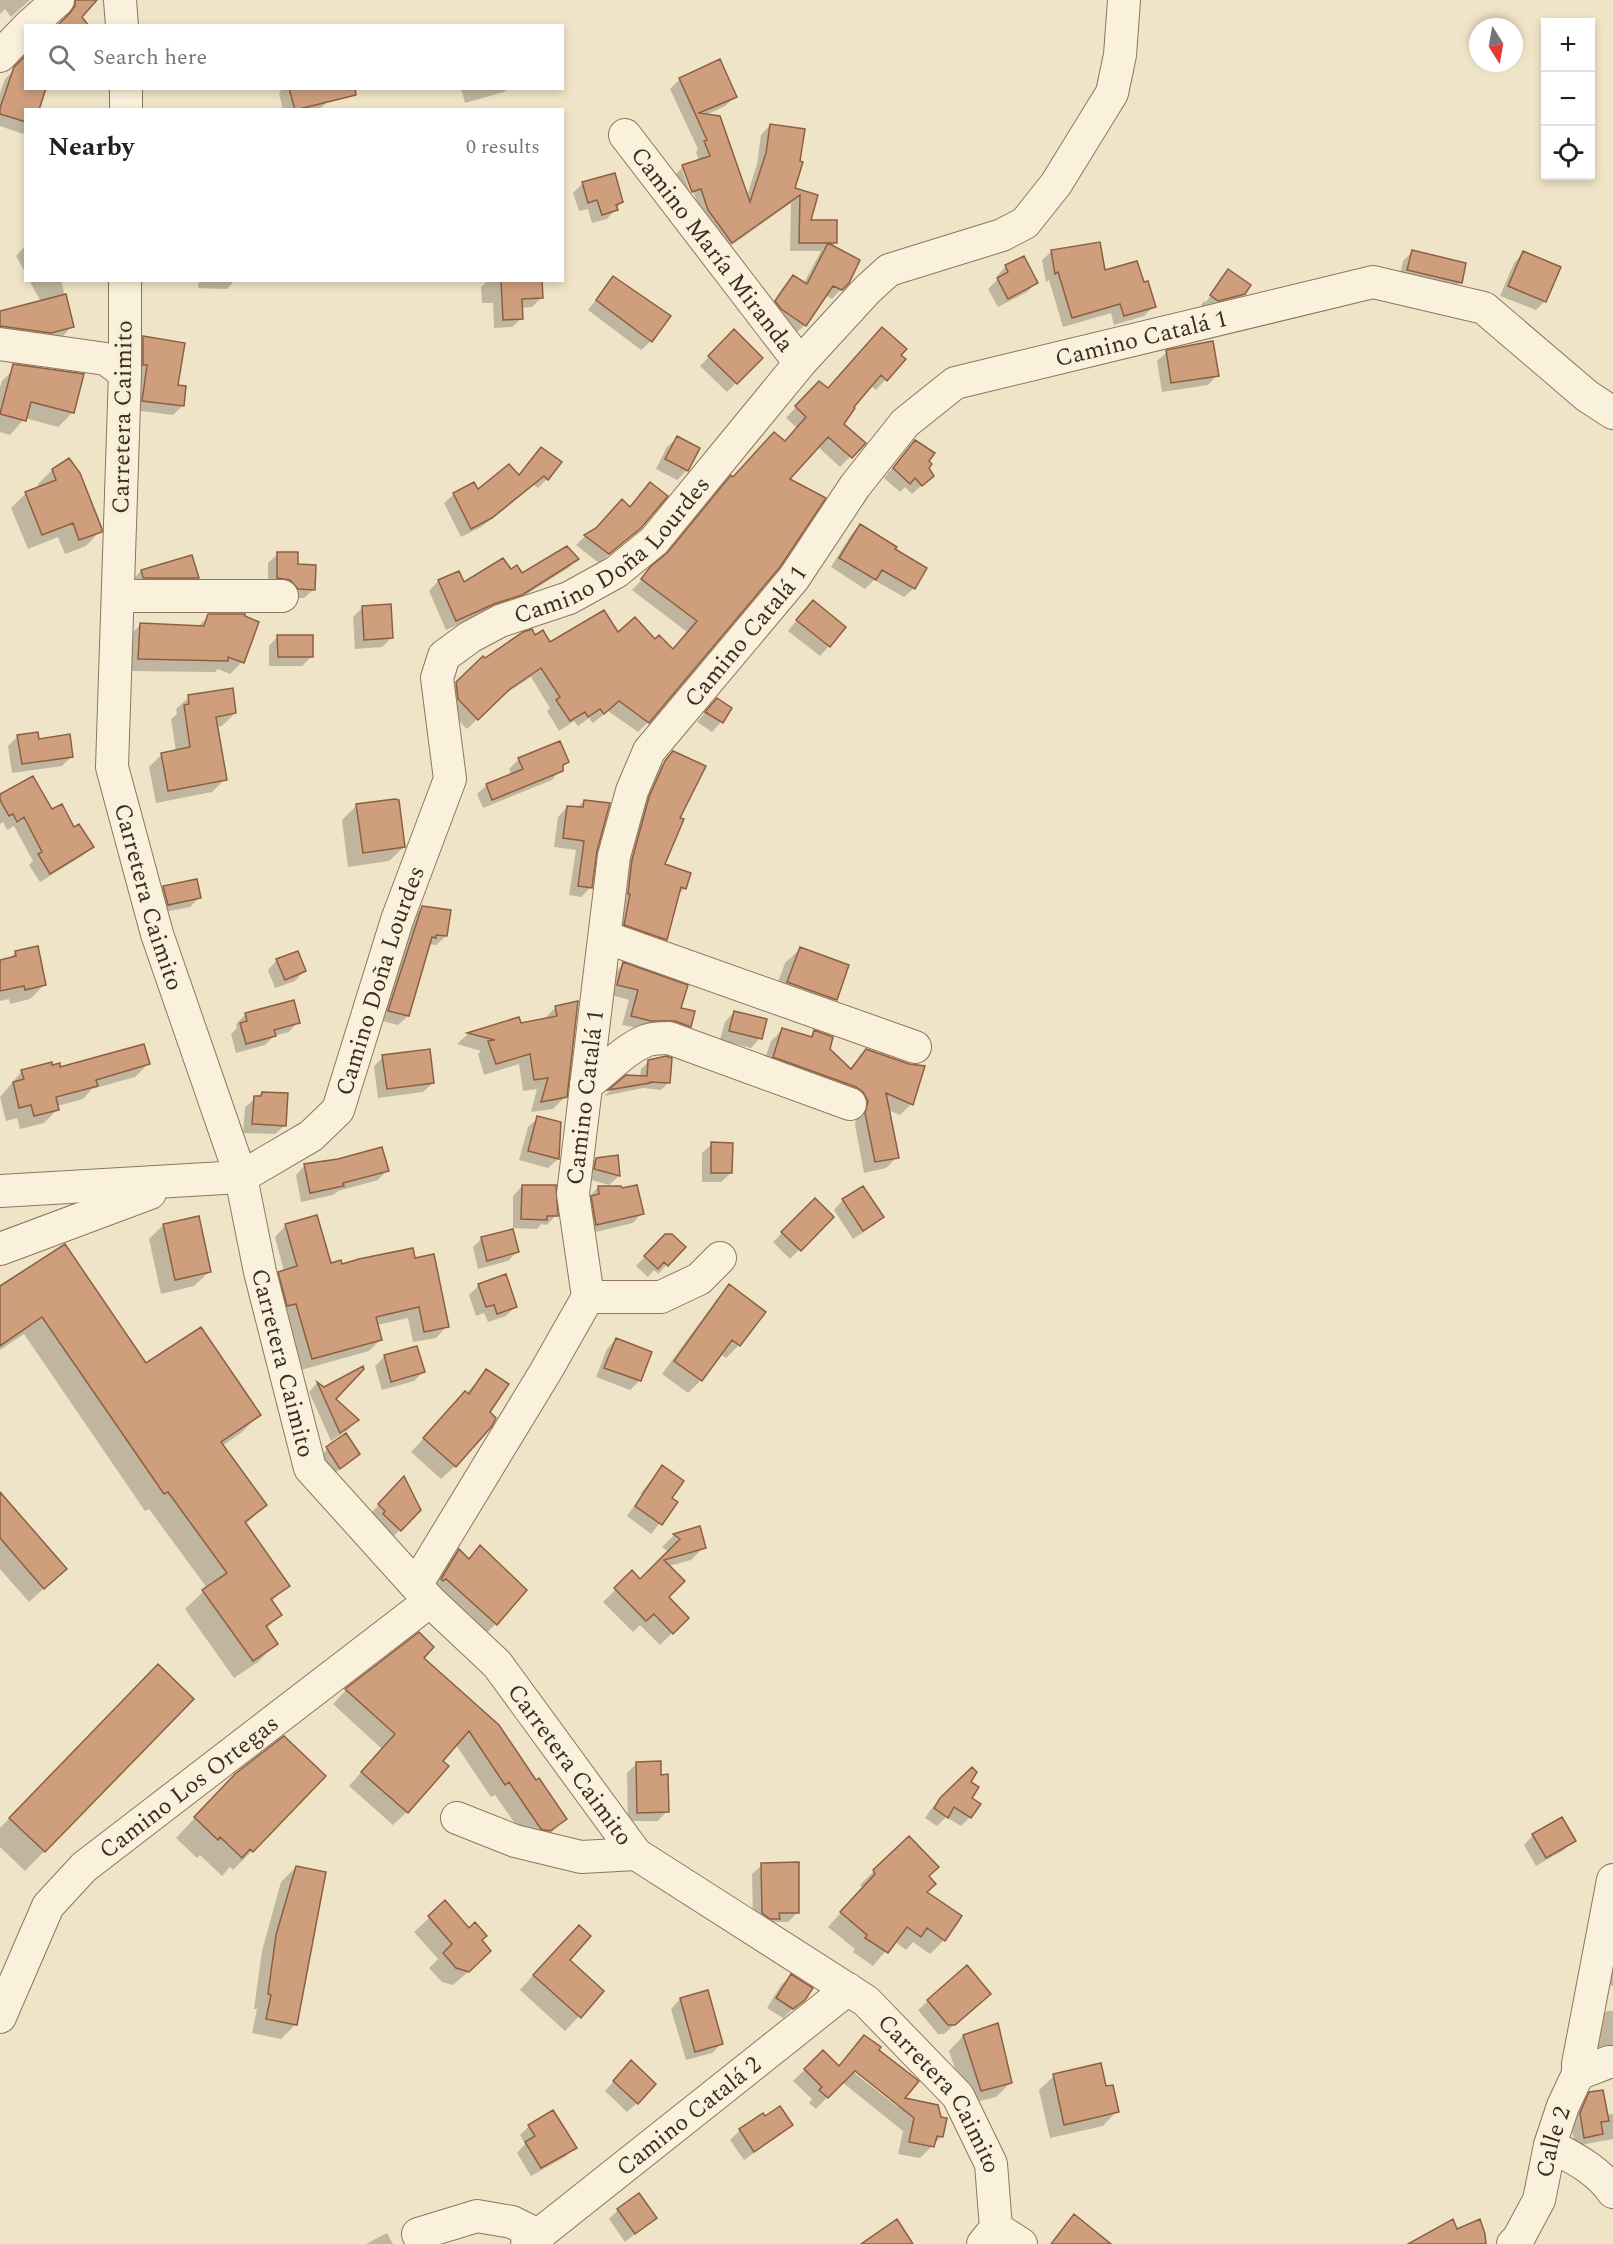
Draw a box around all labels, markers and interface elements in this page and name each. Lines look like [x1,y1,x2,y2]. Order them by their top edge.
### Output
north arrow [1469,18,1523,72]
map controls [1541,18,1595,180]
button: + [1541,18,1595,72]
search box [24,24,564,90]
icon: search [45,41,78,74]
text: Search here [93,41,207,74]
button: − [1541,72,1595,126]
button: locate [1541,126,1595,180]
text: Nearby [48,127,134,167]
text: 0 results [466,132,540,162]
street label: Camino María Miranda [621,139,803,361]
street label: Camino Catalá 1 [1051,301,1231,377]
street label: Carretera Caimito [103,320,143,514]
street label: Camino Doña Lourdes [509,469,719,634]
street label: Camino Catalá 1 [676,558,817,716]
street label: Carretera Caimito [104,799,192,996]
street label: Camino Doña Lourdes [327,861,435,1100]
street label: Camino Catalá 1 [557,1008,614,1187]
street label: Carretera Caimito [241,1265,324,1461]
street label: Carretera Caimito [498,1676,641,1854]
street label: Camino Los Ortegas [92,1706,287,1868]
street label: Carretera Caimito [868,2006,1009,2175]
street label: Camino Catalá 2 [609,2048,769,2186]
street label: Calle 2 [1527,2102,1581,2181]

